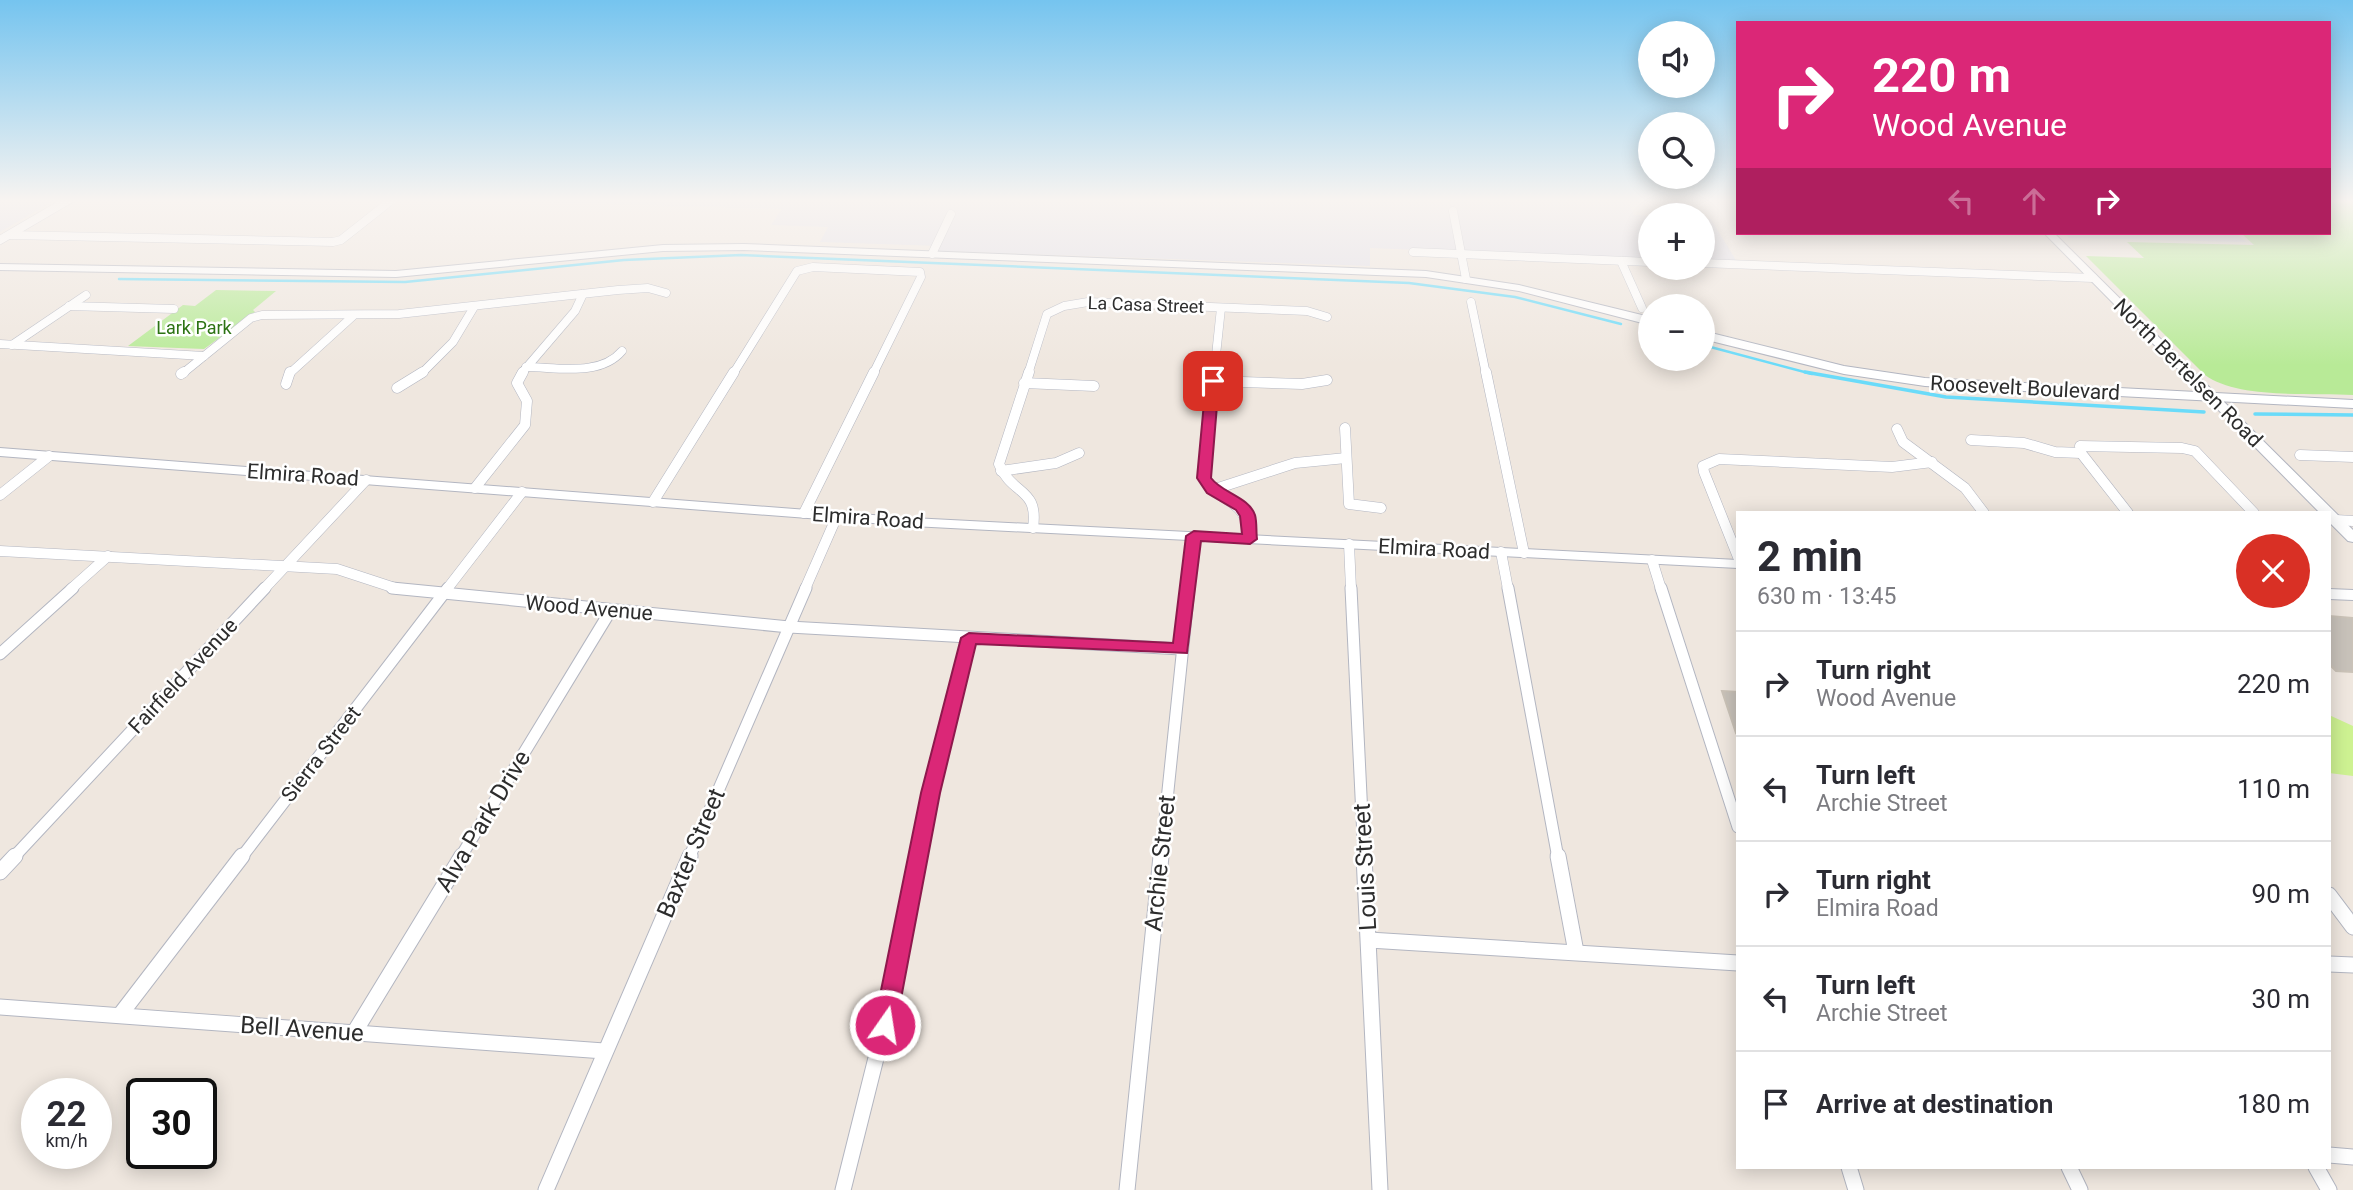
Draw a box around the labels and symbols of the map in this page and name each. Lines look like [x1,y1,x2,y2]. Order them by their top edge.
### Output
street label: La Casa Street [1087,292,1205,317]
street label: North Bertelsen Road [2109,294,2267,452]
park label: Lark Park [156,317,233,338]
pin [1183,351,1243,411]
street label: Roosevelt Boulevard [1929,371,2121,405]
street label: Elmira Road [246,459,360,491]
street label: Elmira Road [811,502,925,534]
street label: Elmira Road [1377,534,1491,564]
street label: Wood Avenue [524,590,654,626]
street label: Fairfield Avenue [124,614,242,738]
street label: Sierra Street [276,701,366,807]
street label: Alva Park Drive [430,745,536,897]
street label: Baxter Street [651,784,731,922]
street label: Archie Street [1139,793,1181,933]
street label: Louis Street [1348,803,1382,931]
position arrow [848,988,922,1062]
street label: Bell Avenue [239,1011,365,1047]
speed limit sign: 30 [126,1078,217,1169]

